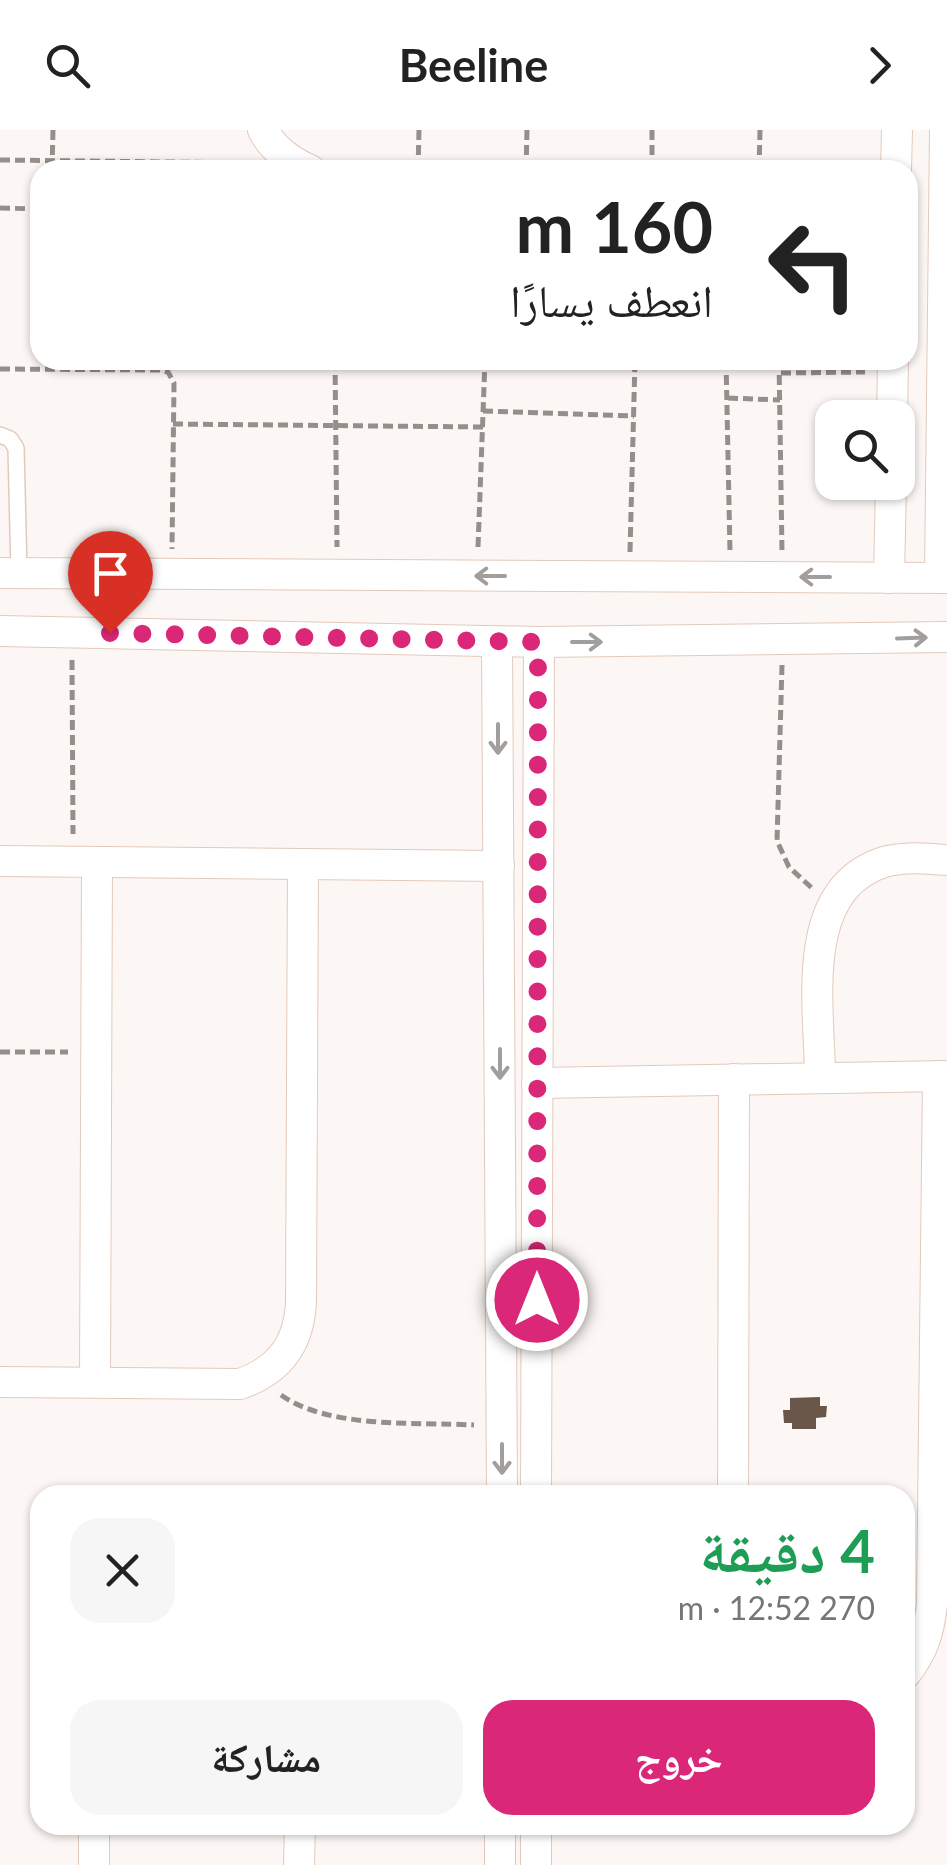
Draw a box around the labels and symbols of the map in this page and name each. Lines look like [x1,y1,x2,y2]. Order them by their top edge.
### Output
pin [68,531,153,634]
one-way arrow [474,566,506,586]
one-way arrow [799,568,832,586]
one-way arrow [896,628,928,647]
one-way arrow [570,632,603,652]
one-way arrow [488,722,508,755]
one-way arrow [490,1048,510,1080]
position arrow [485,1248,589,1352]
one-way arrow [492,1442,512,1475]

